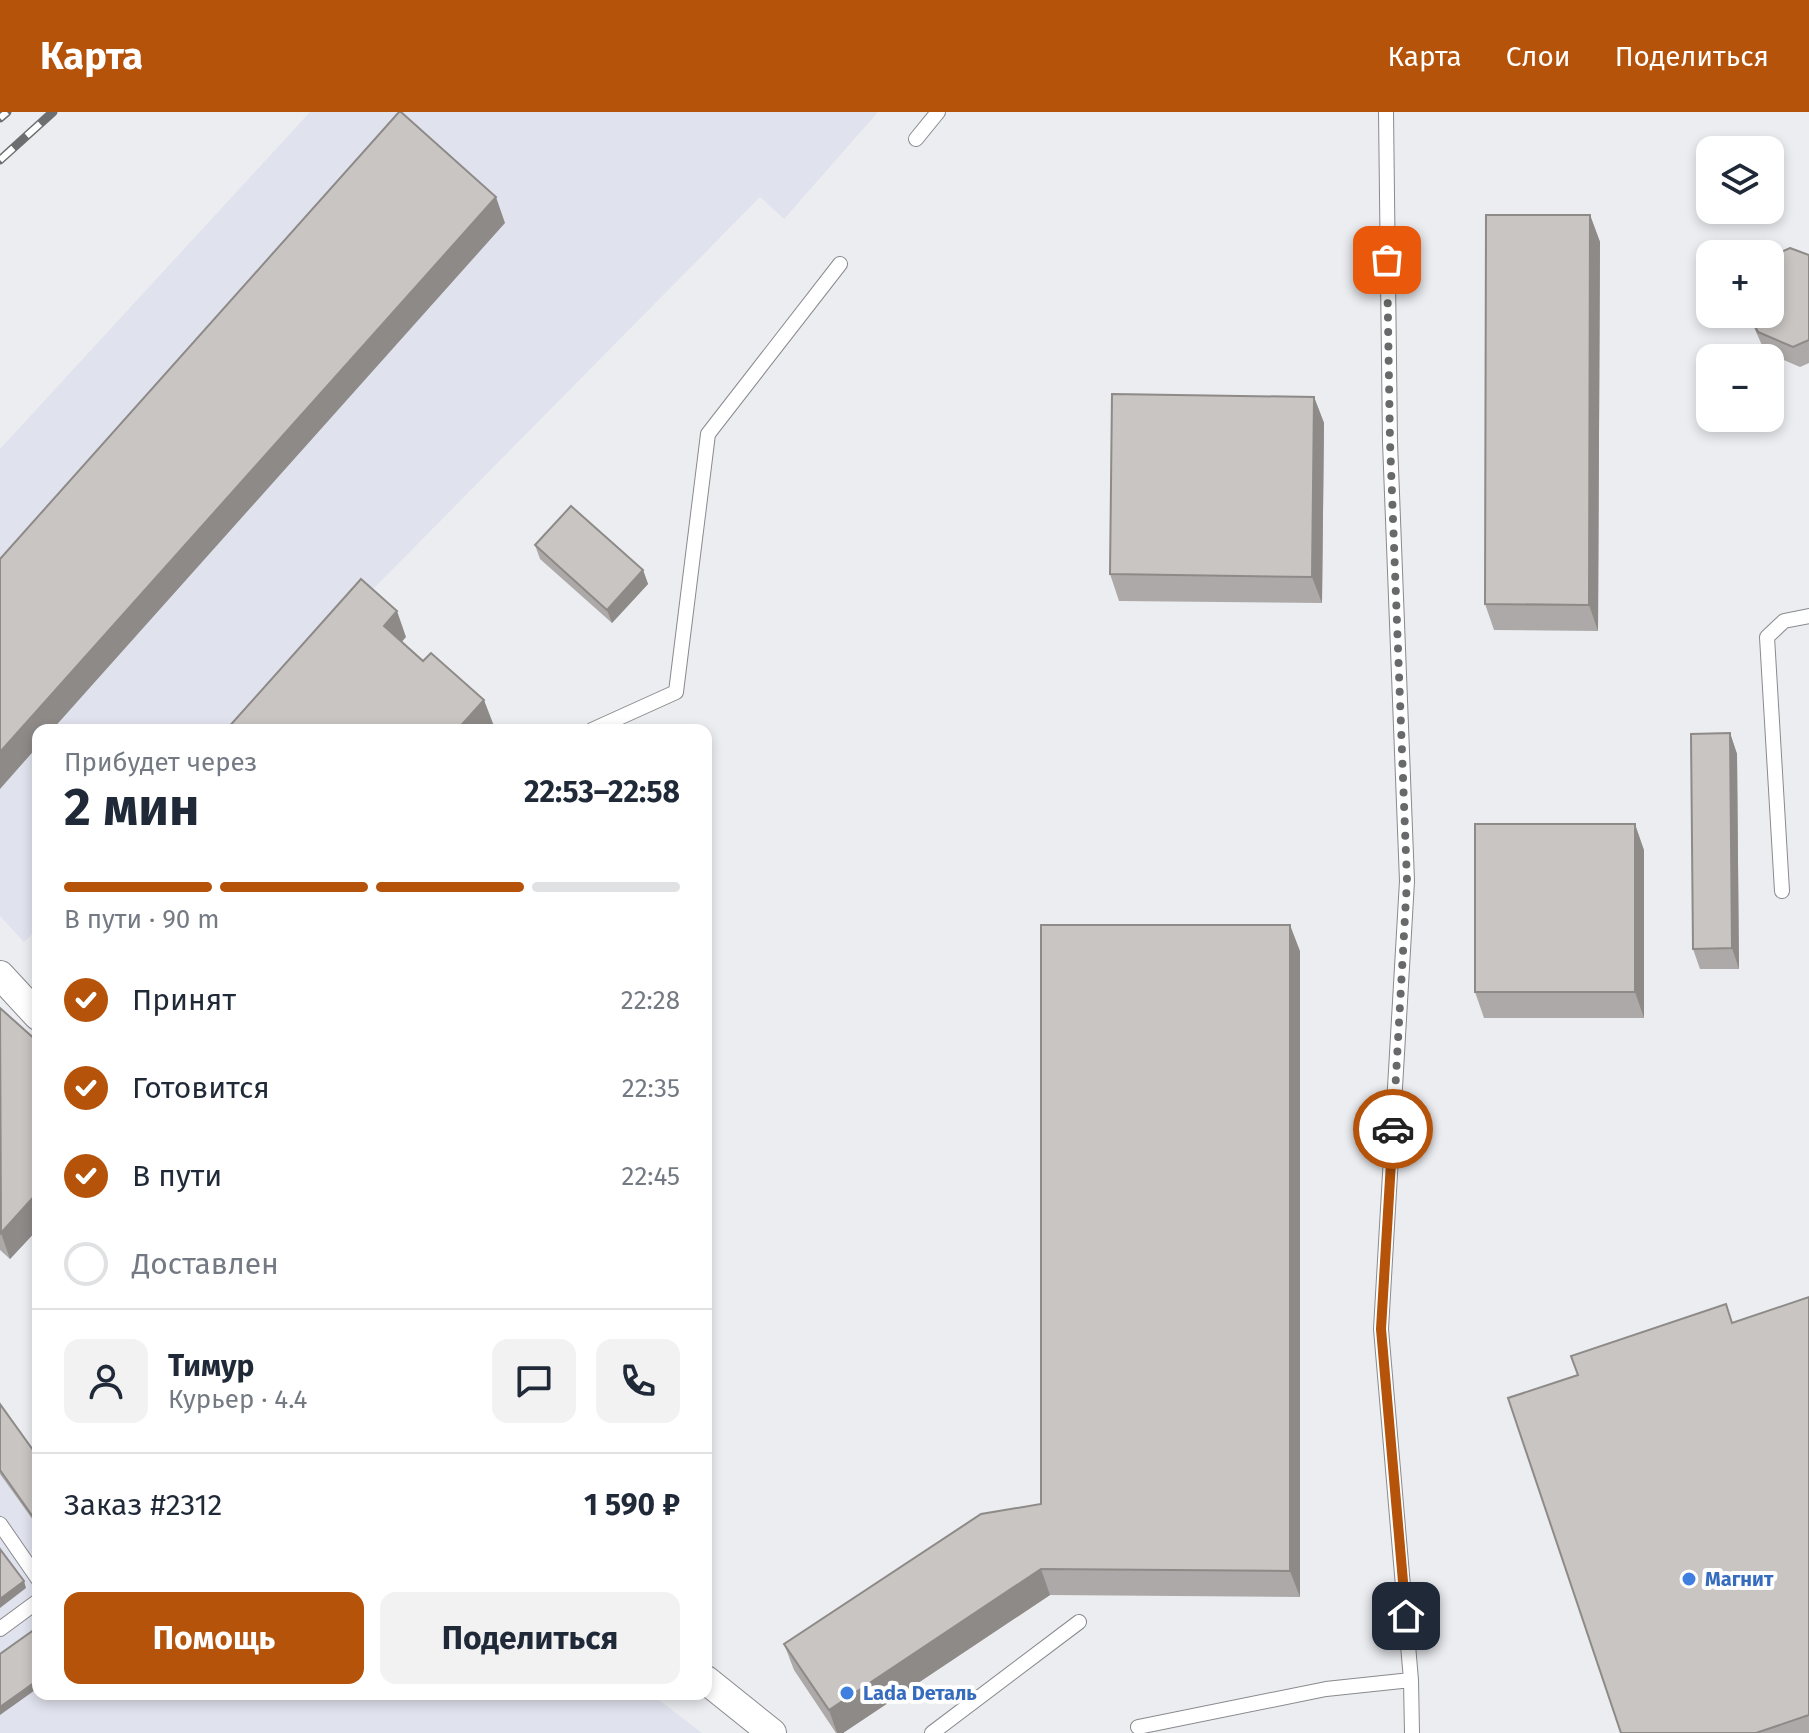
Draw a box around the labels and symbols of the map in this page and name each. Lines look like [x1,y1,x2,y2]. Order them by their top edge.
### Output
pin [1353,226,1421,294]
courier [1353,1089,1433,1169]
place label: Магнит [1705,1567,1774,1591]
marker: Магнит [1680,1570,1698,1588]
pin [1372,1582,1440,1650]
place label: Lada Dеталь [863,1681,977,1705]
marker: Lada Dеталь [838,1684,856,1702]

